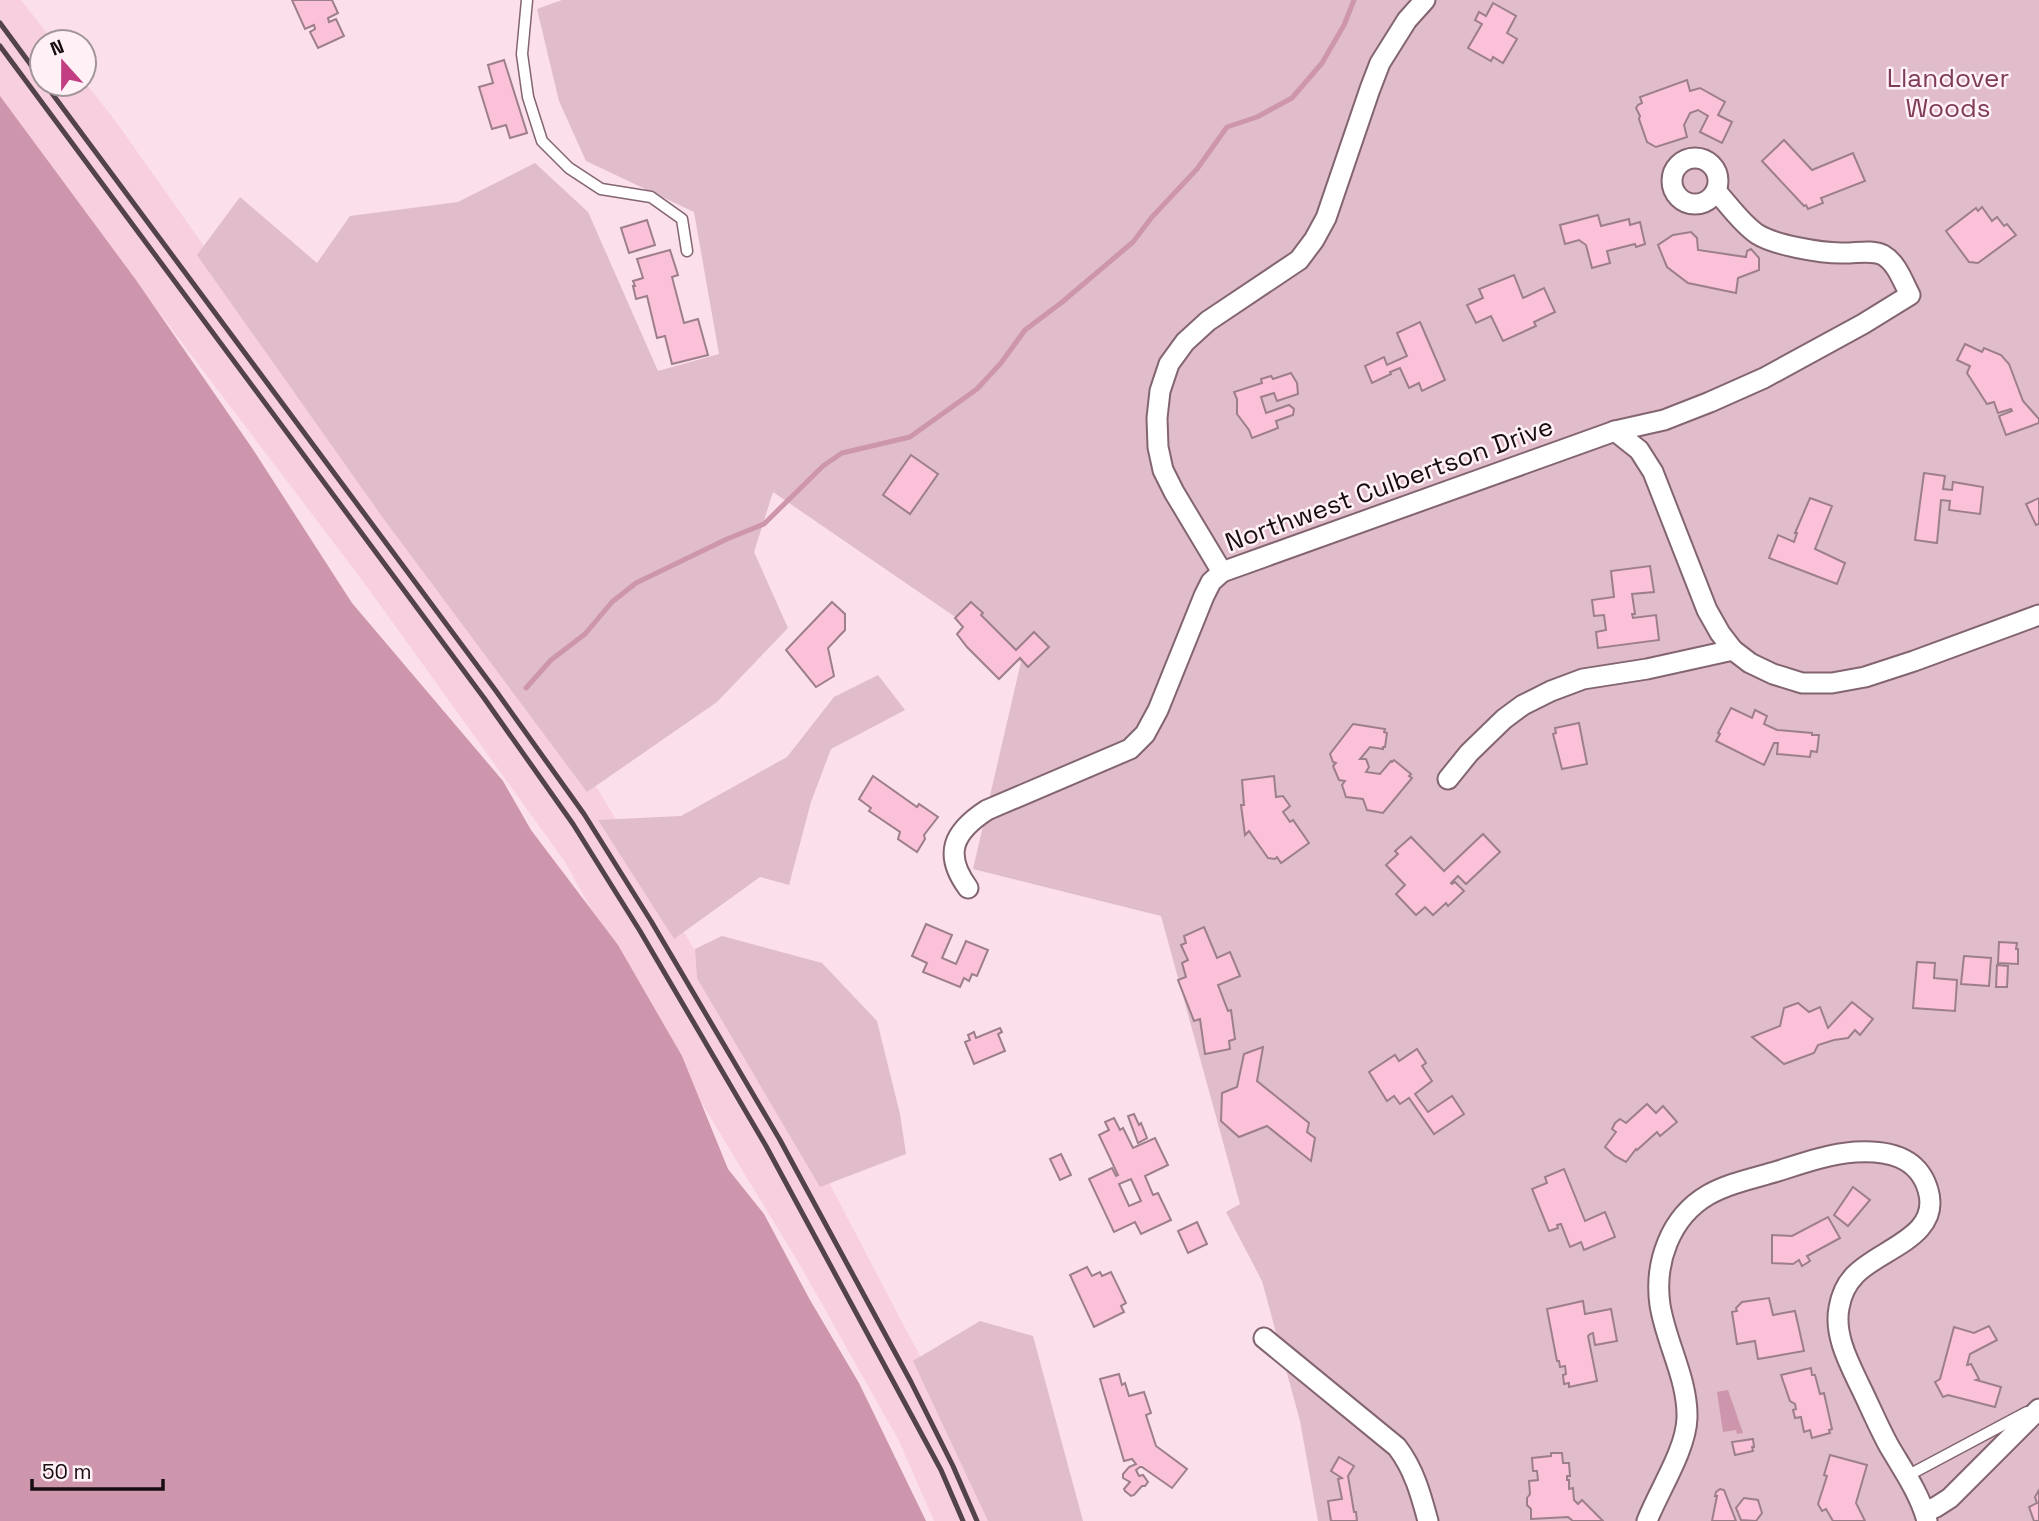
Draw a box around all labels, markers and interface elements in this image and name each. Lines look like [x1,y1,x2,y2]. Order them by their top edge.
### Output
north arrow [28,28,98,98]
text: N [47,34,68,62]
park label: Llandover Woods [1887,61,2009,125]
street label: Northwest Culbertson Drive [1220,409,1558,559]
scale bar [32,1448,163,1492]
text: 50 m [42,1458,92,1485]

